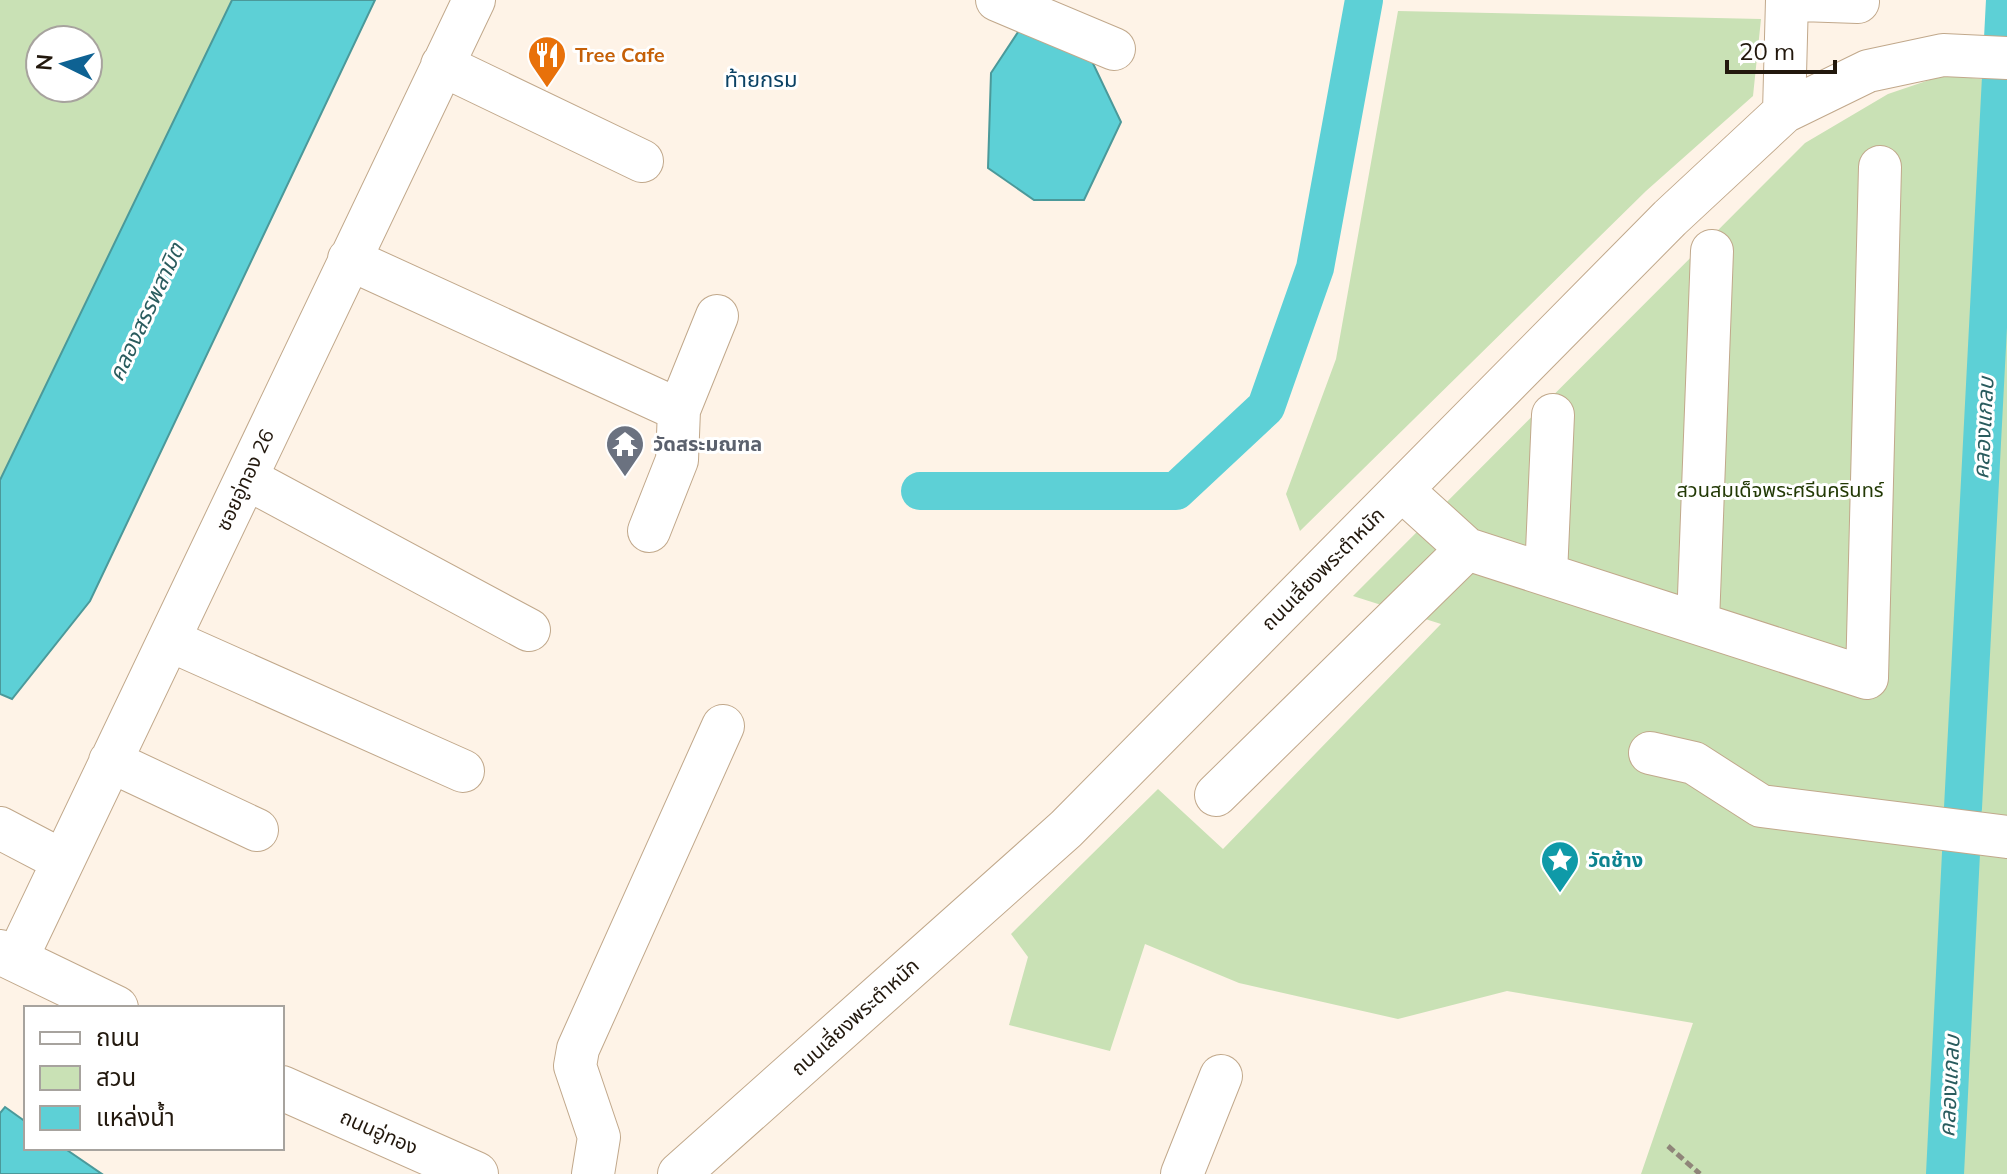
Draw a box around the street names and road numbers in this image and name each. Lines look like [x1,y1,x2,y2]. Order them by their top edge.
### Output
street label: ซอยอู่ทอง 26 [210,425,280,535]
street label: ถนนเลี่ยงพระตำหนัก [1255,501,1389,635]
street label: ถนนเลี่ยงพระตำหนัก [785,952,924,1081]
street label: ถนนอู่ทอง [336,1103,422,1161]

